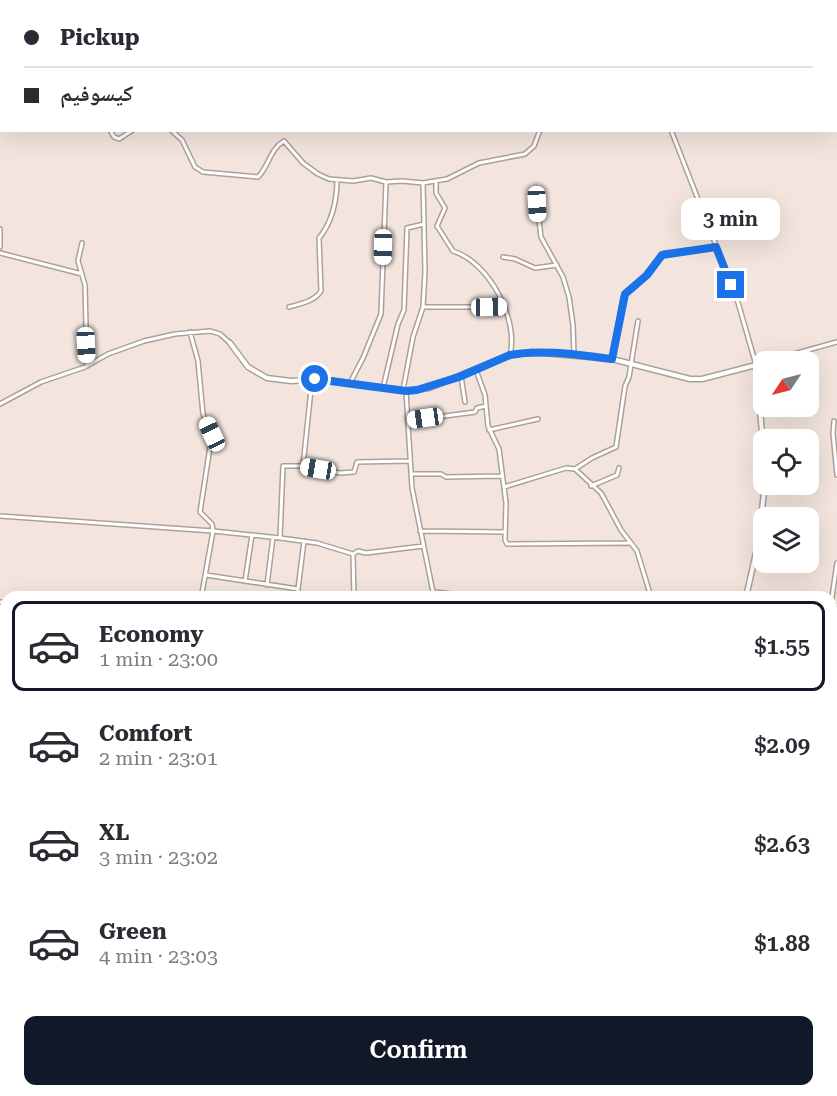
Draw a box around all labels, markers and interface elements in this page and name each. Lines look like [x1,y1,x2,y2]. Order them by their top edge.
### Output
text: Pickup [60,25,140,50]
text: كيسوفيم [60,81,133,106]
car [527,186,547,222]
callout: 3 min [682,198,780,240]
text: 3 min [703,207,758,231]
car [374,229,392,265]
route end [717,271,744,298]
car [471,298,507,316]
car [76,327,96,363]
north arrow [753,351,819,417]
map controls [753,351,819,573]
route start [301,365,328,392]
car [406,407,444,429]
car [196,414,228,454]
button: locate [753,429,819,495]
car [299,457,337,481]
button: layers [753,507,819,573]
icon: car [27,619,81,673]
text: Economy [99,622,203,647]
text: $1.55 [754,634,810,659]
text: 1 min · 23:00 [99,647,218,671]
icon: car [27,718,81,772]
text: Comfort [99,721,192,746]
text: $2.09 [754,733,810,758]
text: 2 min · 23:01 [99,746,218,770]
icon: car [27,817,81,871]
text: XL [99,820,129,845]
text: $2.63 [754,832,810,857]
text: 3 min · 23:02 [99,845,218,869]
icon: car [27,916,81,970]
text: Green [99,919,167,944]
text: $1.88 [754,931,810,956]
text: 4 min · 23:03 [99,944,218,968]
button: Confirm [24,1016,813,1085]

